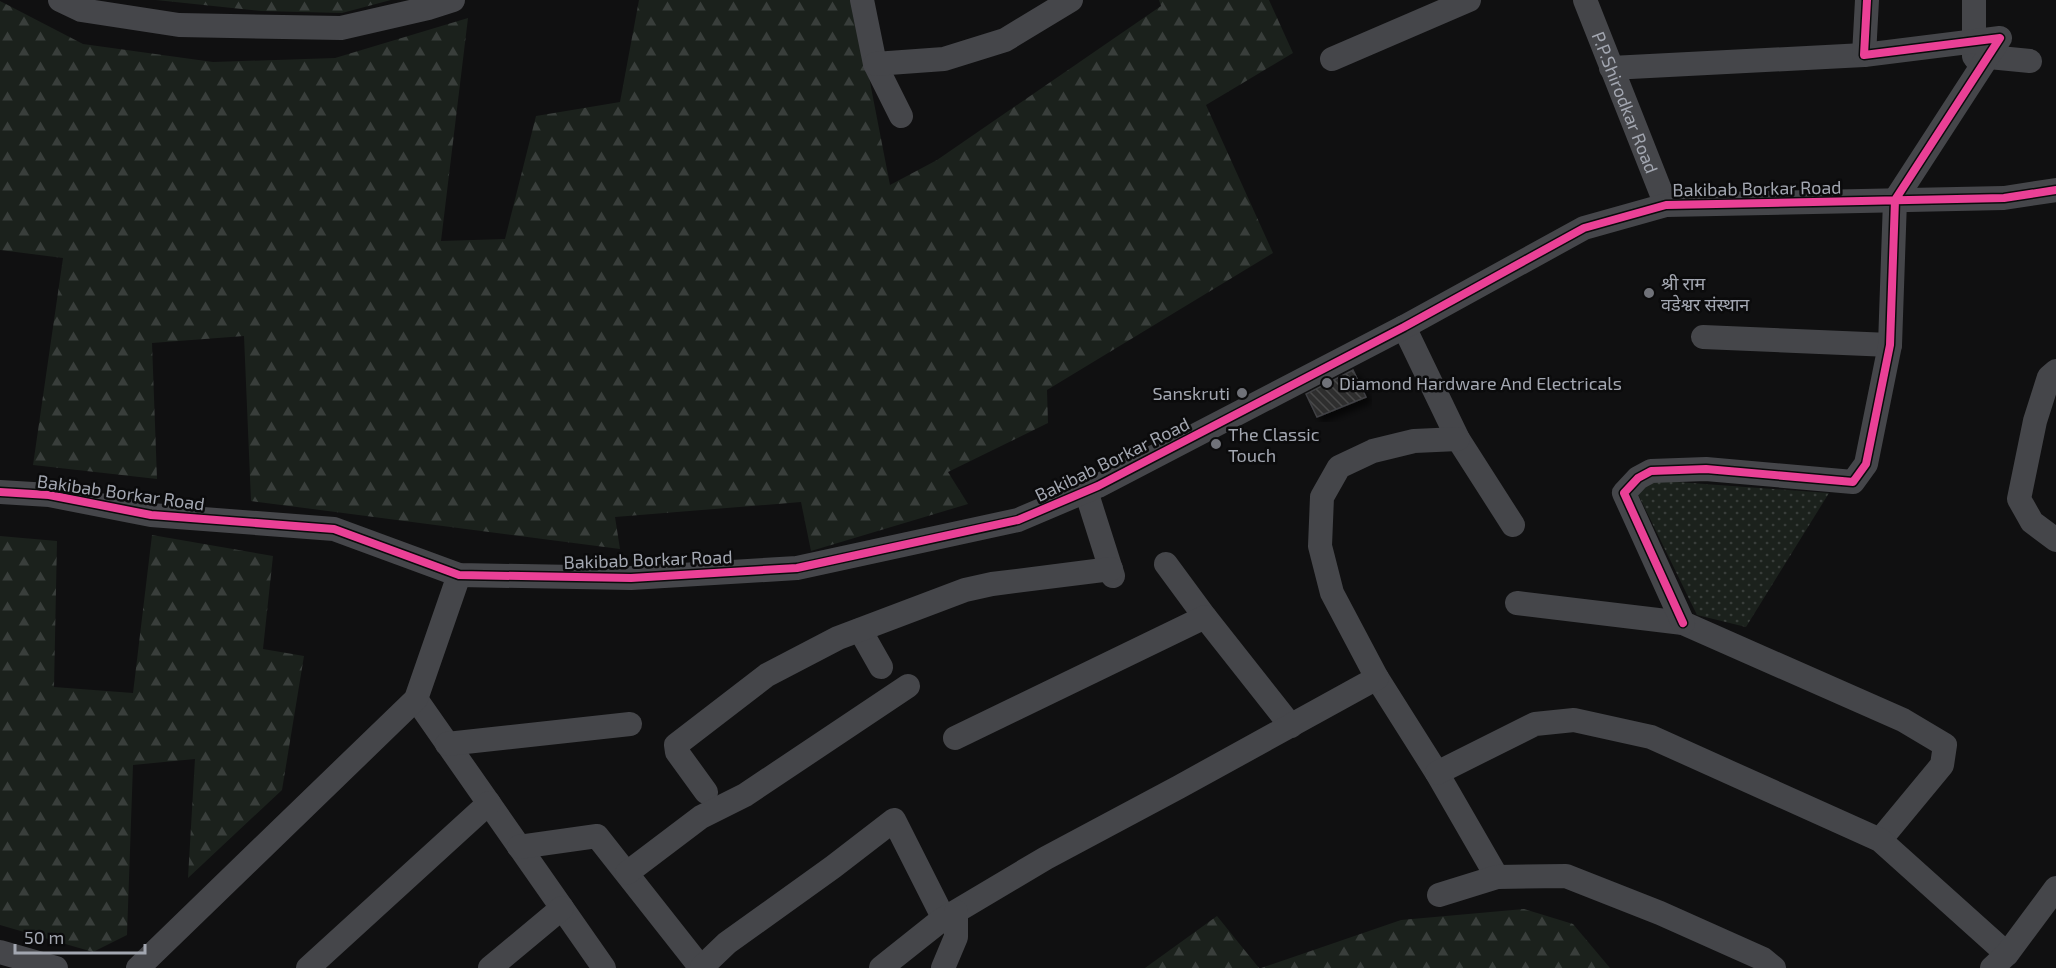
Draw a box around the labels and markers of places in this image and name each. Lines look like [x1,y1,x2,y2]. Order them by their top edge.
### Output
place label: श्री राम वडेश्वर संस्थान [1661,272,1750,315]
marker: श्री राम वडेश्वर संस्थान [1642,286,1656,300]
place label: Diamond Hardware And Electricals [1339,372,1622,394]
marker: Diamond Hardware And Electricals [1320,376,1334,390]
place label: Sanskruti [1152,382,1230,404]
marker: Sanskruti [1235,386,1249,400]
place label: The Classic Touch [1228,423,1320,466]
marker: The Classic Touch [1209,437,1223,451]

